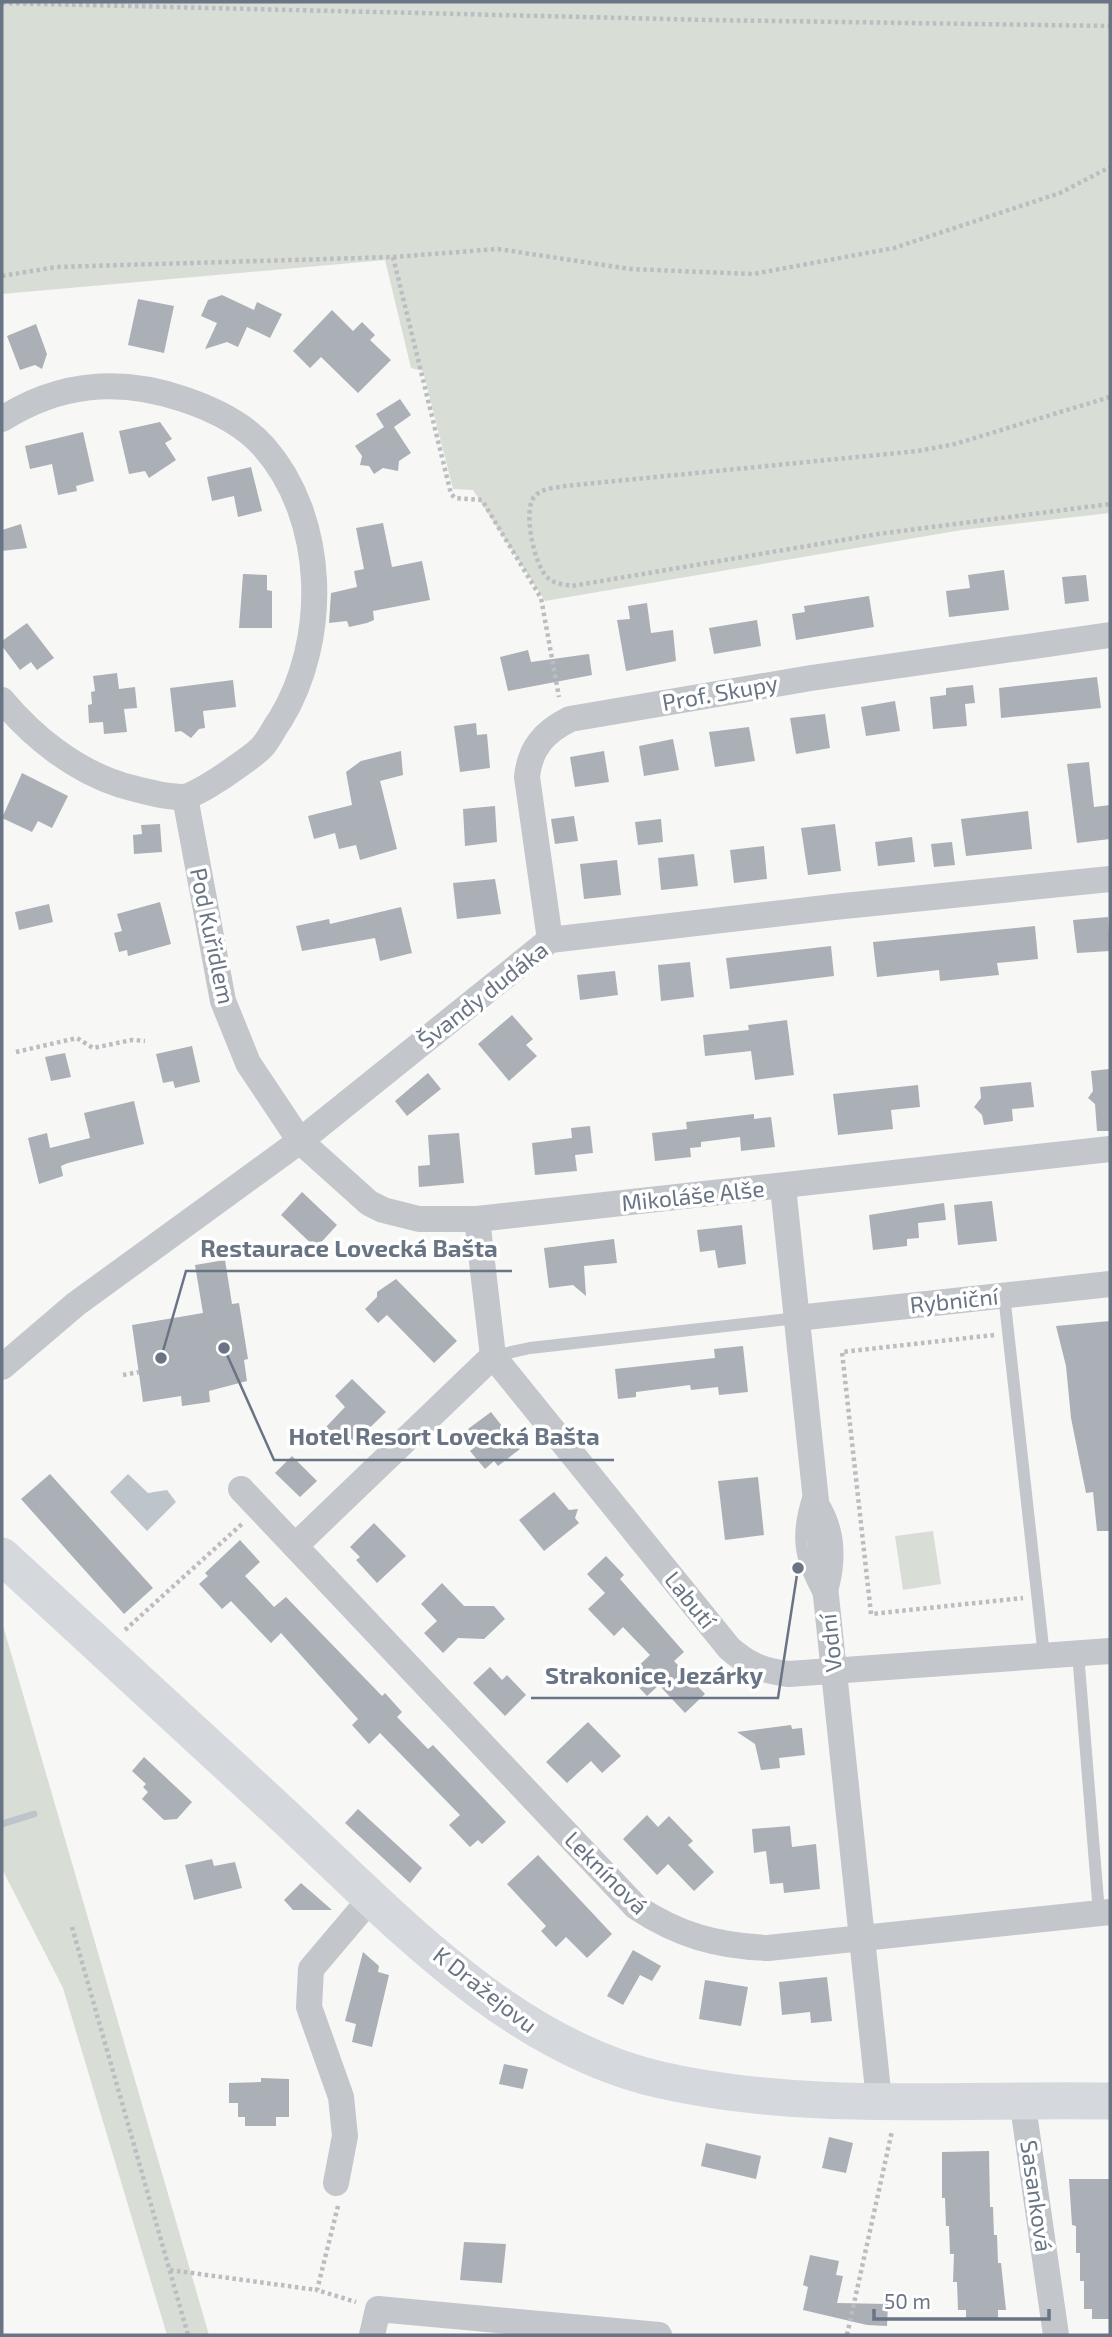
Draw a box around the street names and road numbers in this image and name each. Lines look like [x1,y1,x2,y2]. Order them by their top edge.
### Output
street label: Prof. Skupy [660,668,780,716]
street label: Pod Kuřidlem [185,865,241,1007]
street label: Švandy dudáka [412,935,553,1054]
street label: Mikoláše Alše [620,1174,766,1216]
street label: Rybniční [908,1281,1001,1319]
street label: Labutí [659,1565,723,1634]
street label: Vodní [813,1611,847,1674]
street label: Leknínová [559,1825,654,1920]
street label: K Dražejovu [428,1940,543,2038]
street label: Sasanková [1015,2138,1059,2253]

